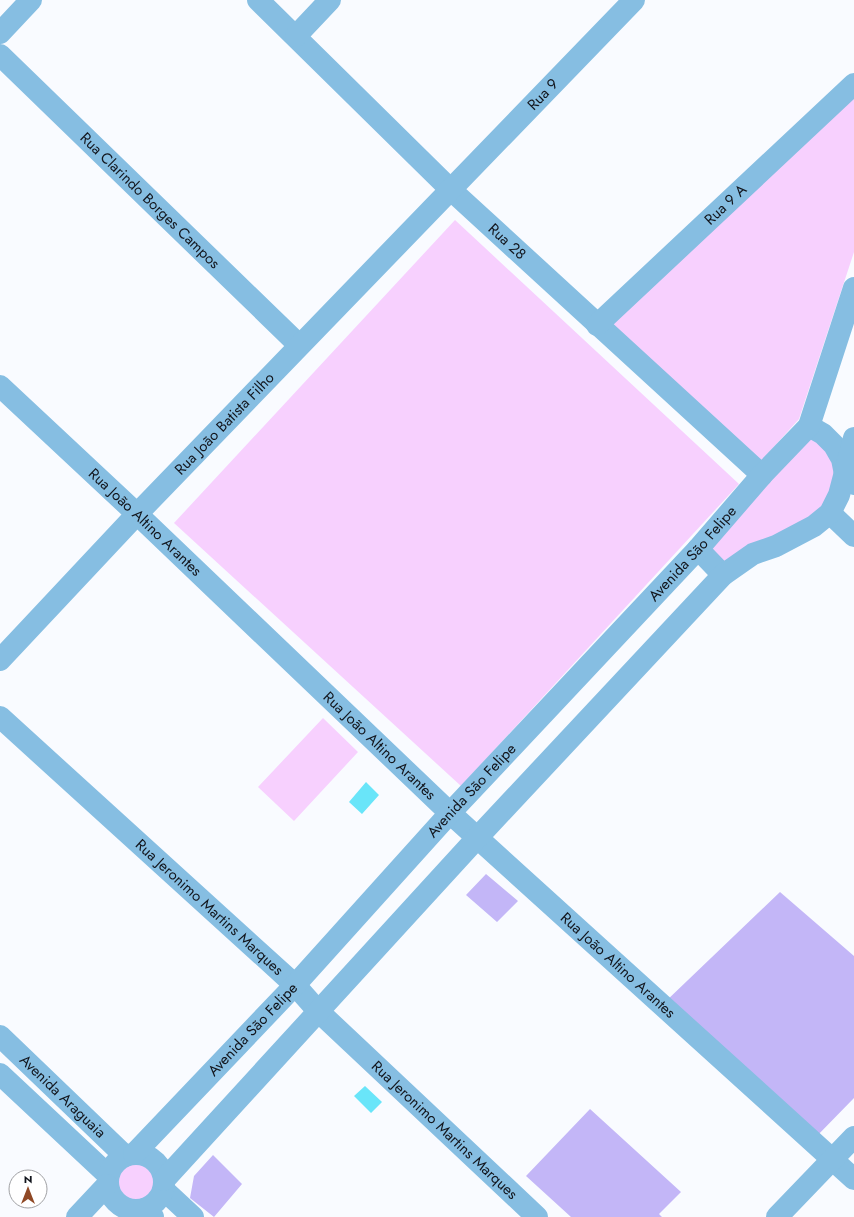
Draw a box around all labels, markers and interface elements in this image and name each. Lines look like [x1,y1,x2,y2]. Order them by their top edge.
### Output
street label: Rua 9 [522,73,563,115]
street label: Rua Clarindo Borges Campos [75,127,225,274]
street label: Rua 9 A [699,179,752,230]
street label: Rua 28 [483,218,531,265]
street label: Rua João Batista Filho [170,367,279,480]
street label: Rua João Altino Arantes [84,463,207,581]
street label: Avenida São Felipe [643,501,742,606]
street label: Rua João Altino Arantes [318,686,441,805]
street label: Avenida São Felipe [422,738,521,843]
street label: Rua Jeronimo Martins Marques [130,834,289,981]
street label: Rua João Altino Arantes [555,907,681,1023]
street label: Avenida São Felipe [203,977,303,1081]
street label: Avenida Araguaia [15,1049,111,1143]
street label: Rua Jeronimo Martins Marques [366,1056,523,1204]
north arrow [8,1169,48,1209]
text: N [24,1171,32,1187]

